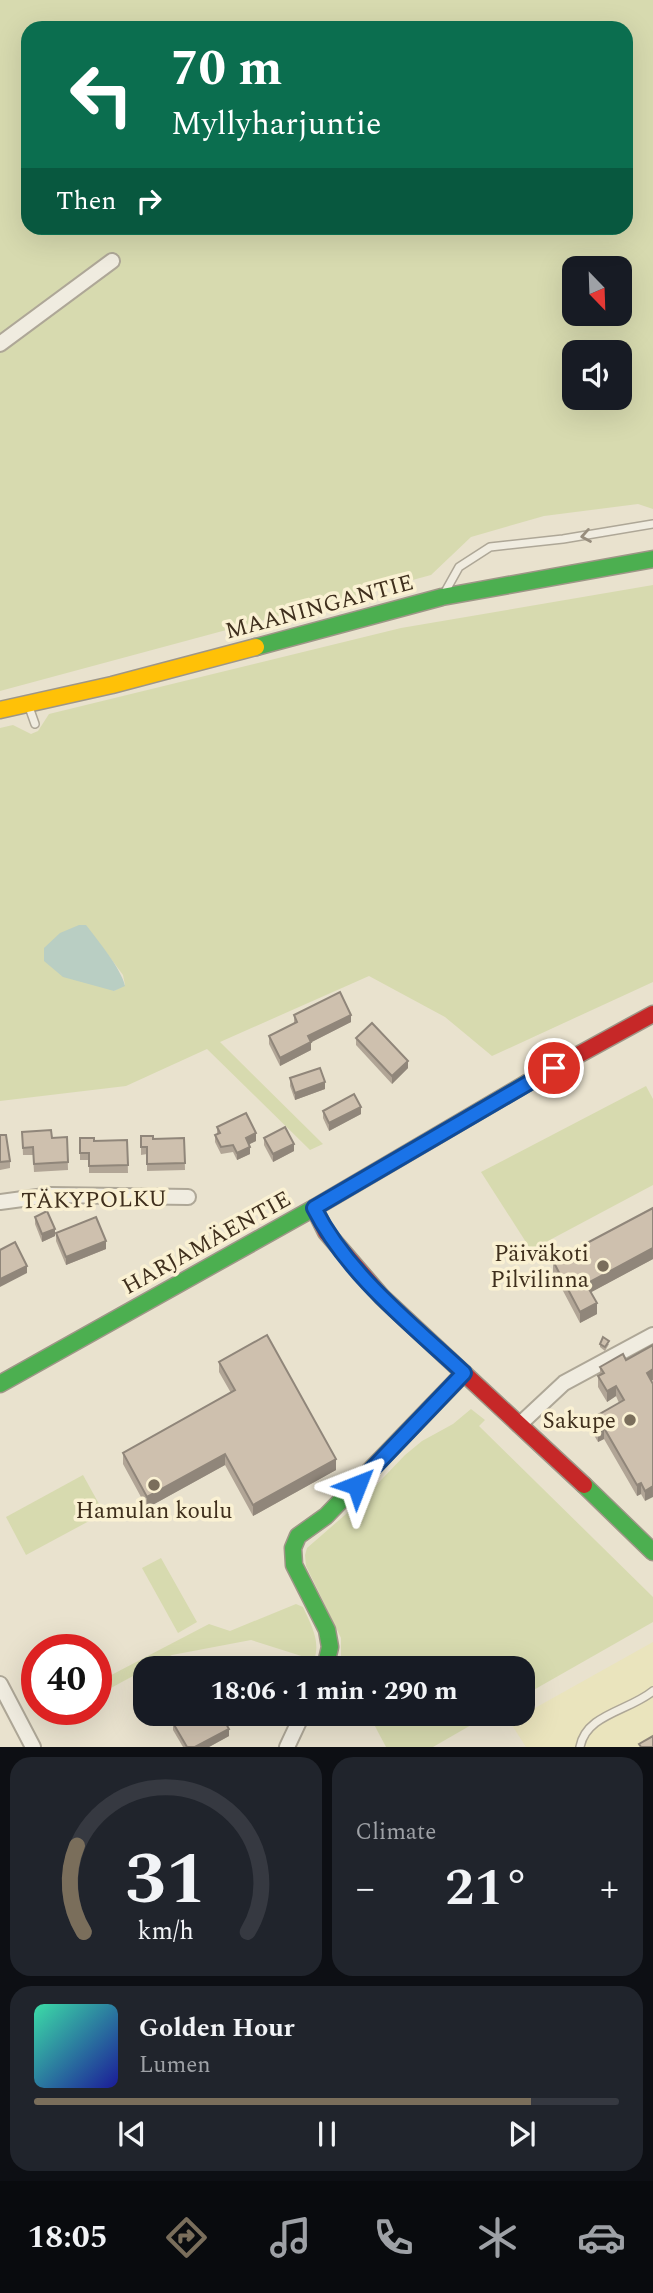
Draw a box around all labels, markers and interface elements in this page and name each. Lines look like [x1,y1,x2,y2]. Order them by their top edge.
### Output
text: 70 m [171,32,282,107]
icon: left [56,49,147,140]
text: Myllyharjuntie [171,100,382,149]
text: Then [56,181,116,221]
icon: right [130,182,168,220]
north arrow [562,256,632,326]
map controls [562,256,632,410]
button: sound [562,340,632,410]
one-way arrow [580,528,592,543]
street label: MAANINGANTIE [221,565,418,649]
pin [524,1038,584,1098]
icon: arrive [535,1049,573,1087]
street label: TÄKYPOLKU [21,1182,167,1219]
street label: HARJAMÄENTIE [116,1182,298,1304]
place label: Päiväkoti Pilvilinna [490,1237,589,1298]
marker: Päiväkoti Pilvilinna [595,1258,611,1274]
place label: Sakupe [542,1404,616,1439]
marker: Sakupe [622,1412,638,1428]
position arrow [320,1448,394,1522]
marker: Hamulan koulu [146,1477,162,1493]
place label: Hamulan koulu [75,1494,233,1529]
speed limit sign: 40 [21,1634,112,1725]
text: 18:06 · 1 min · 290 m [210,1671,458,1711]
text: Climate [356,1815,436,1850]
text: 31 [125,1826,207,1937]
text: 21° [445,1849,529,1928]
text: − [356,1860,375,1918]
text: + [600,1860,619,1918]
text: km/h [138,1913,194,1951]
text: Golden Hour [139,2008,295,2048]
text: Lumen [139,2048,211,2083]
icon: previous [113,2115,151,2153]
icon: pause [308,2115,346,2153]
icon: next [503,2115,541,2153]
text: 18:05 [27,2213,108,2262]
icon: directions [162,2213,211,2262]
icon: music [266,2213,315,2262]
icon: phone [369,2213,418,2262]
icon: climate [473,2213,522,2262]
icon: car [577,2213,626,2262]

